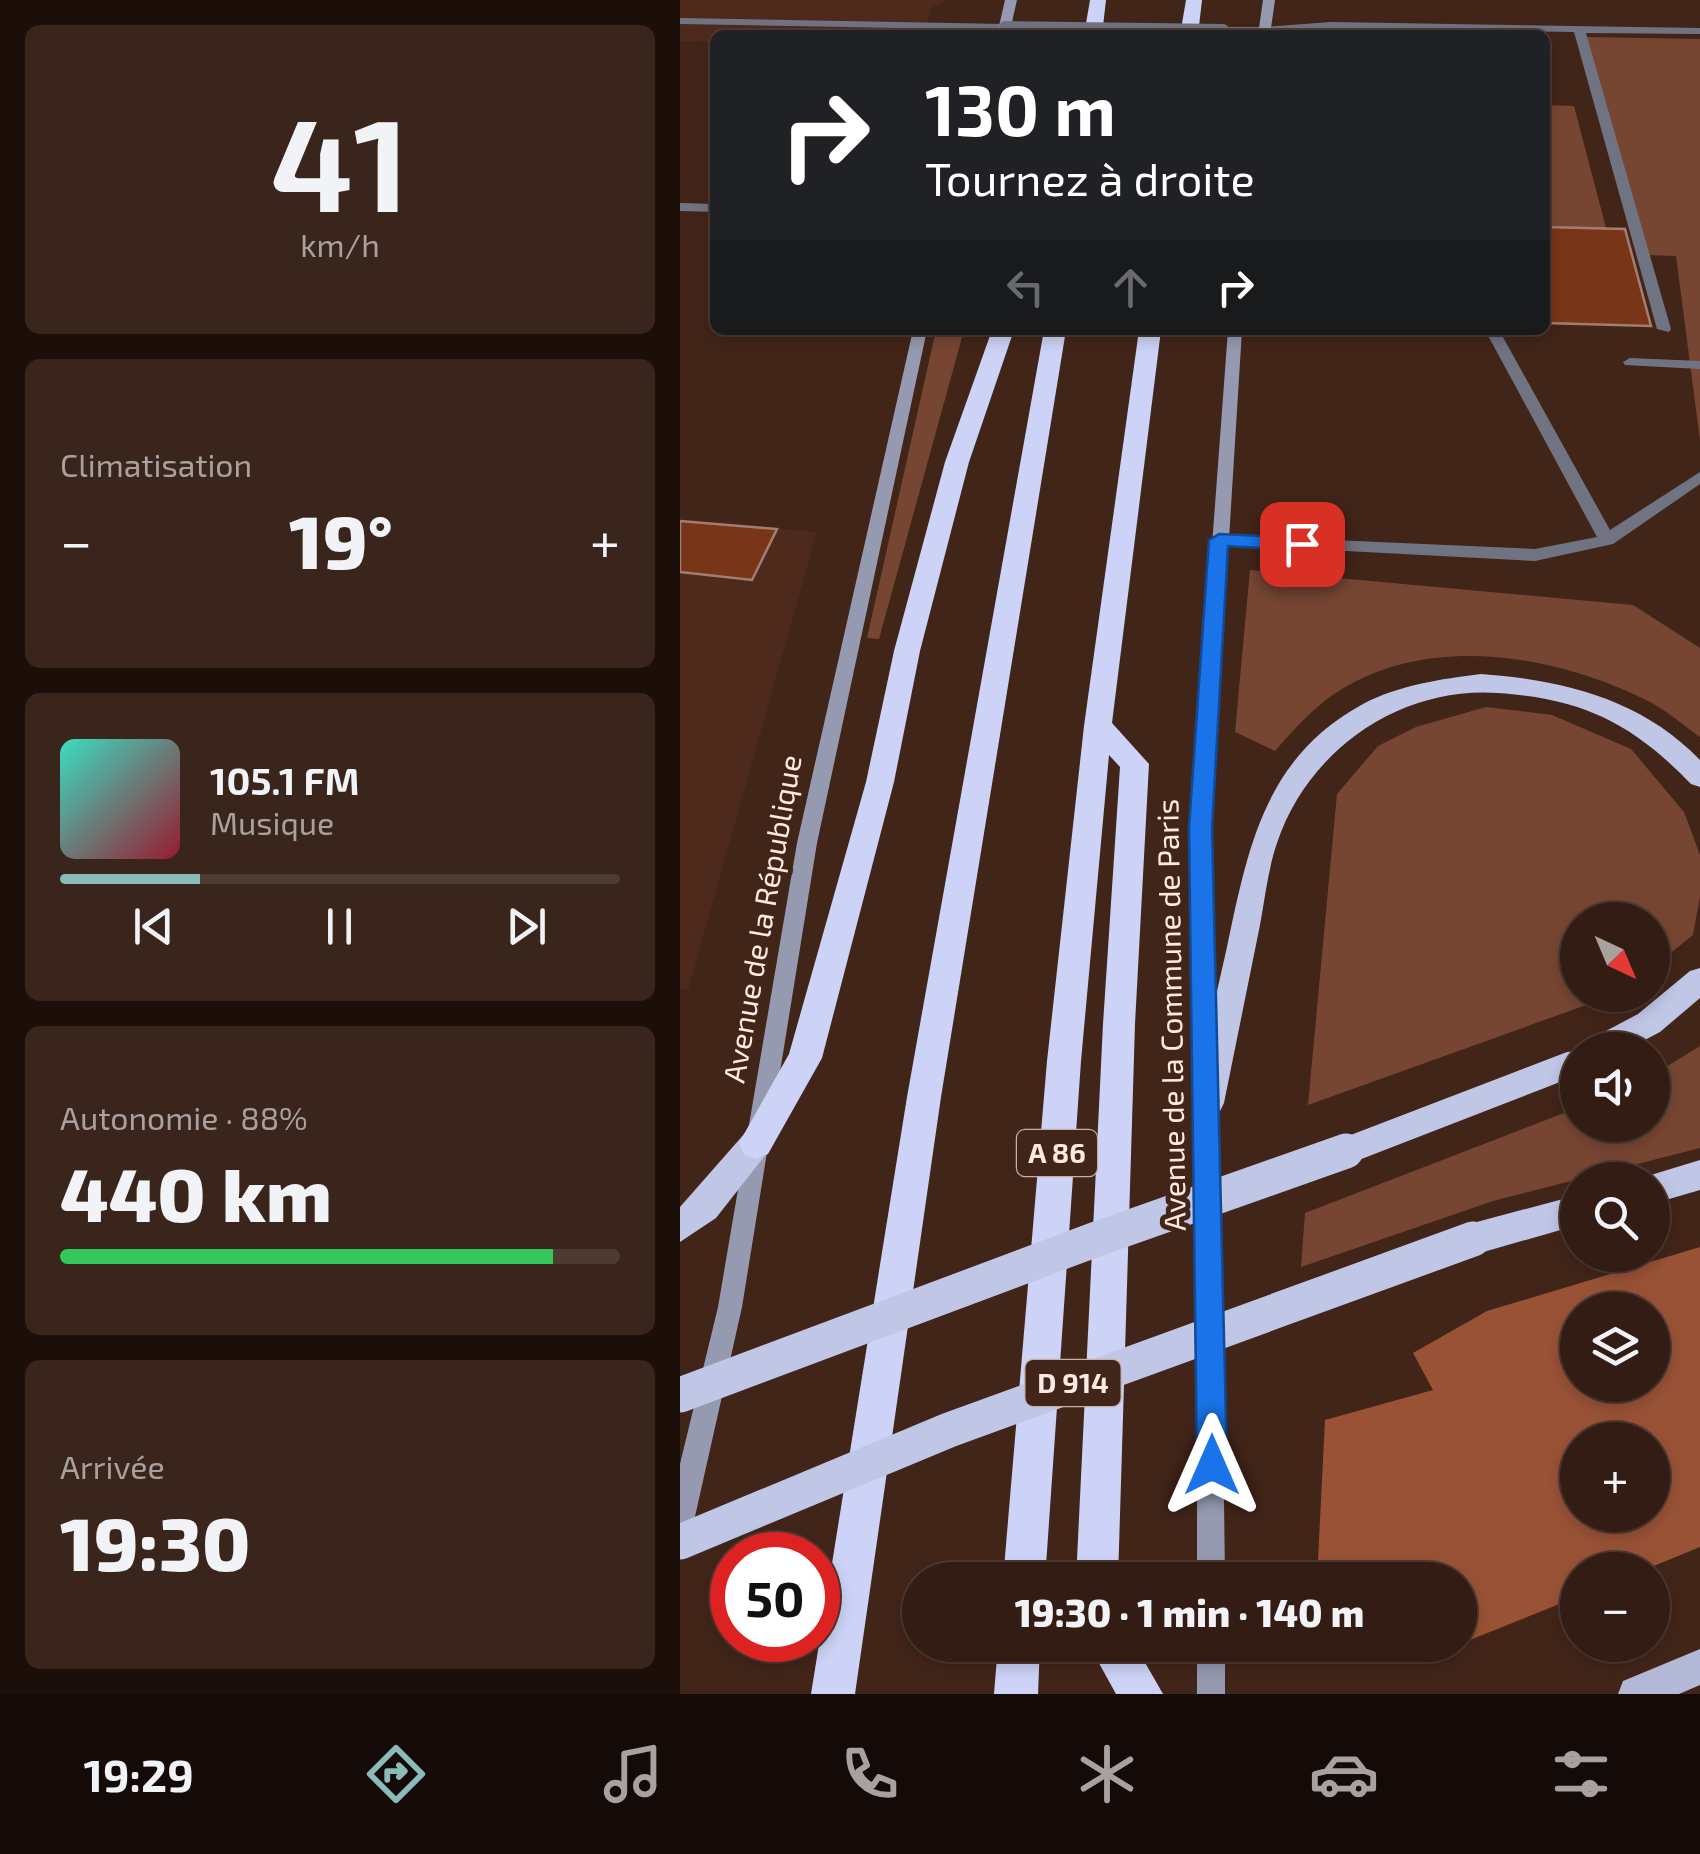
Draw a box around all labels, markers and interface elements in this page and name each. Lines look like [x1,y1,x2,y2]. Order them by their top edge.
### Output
text: 130 m [925,66,1116,150]
icon: right [760,70,890,200]
text: 41 [271,82,409,238]
text: Tournez à droite [925,151,1255,205]
text: km/h [300,225,380,263]
icon: left [998,260,1053,315]
icon: ahead [1103,260,1158,315]
icon: right [1208,260,1263,315]
text: Climatisation [60,445,252,483]
text: 19° [289,494,393,584]
pin [1260,502,1345,587]
text: − [60,507,92,573]
text: + [590,507,620,573]
icon: arrive [1275,517,1330,572]
street label: Avenue de la République [714,752,808,1085]
text: 105.1 FM [210,757,360,803]
street label: Avenue de la Commune de Paris [1148,799,1192,1231]
text: Musique [210,803,334,841]
icon: previous [126,899,181,954]
icon: pause [312,899,367,954]
icon: next [499,899,554,954]
north arrow [1560,902,1670,1012]
map controls [1560,902,1670,1662]
button: sound [1560,1032,1670,1142]
text: Autonomie · 88% [60,1098,308,1136]
road number: A 86 [1017,1130,1097,1176]
text: 440 km [60,1147,332,1237]
button: search [1560,1162,1670,1272]
button: layers [1560,1292,1670,1402]
road number: D 914 [1026,1360,1120,1406]
position arrow [1160,1413,1264,1517]
button: + [1560,1422,1670,1532]
text: Arrivée [60,1447,165,1485]
text: 19:30 [60,1496,250,1586]
speed limit sign: 50 [710,1532,840,1662]
button: − [1560,1552,1670,1662]
text: 19:30 · 1 min · 140 m [1015,1589,1364,1635]
icon: directions [361,1739,431,1809]
icon: music [598,1739,668,1809]
icon: phone [835,1739,905,1809]
icon: climate [1072,1739,1142,1809]
icon: car [1309,1739,1379,1809]
icon: filters [1546,1739,1616,1809]
text: 19:29 [84,1747,194,1801]

